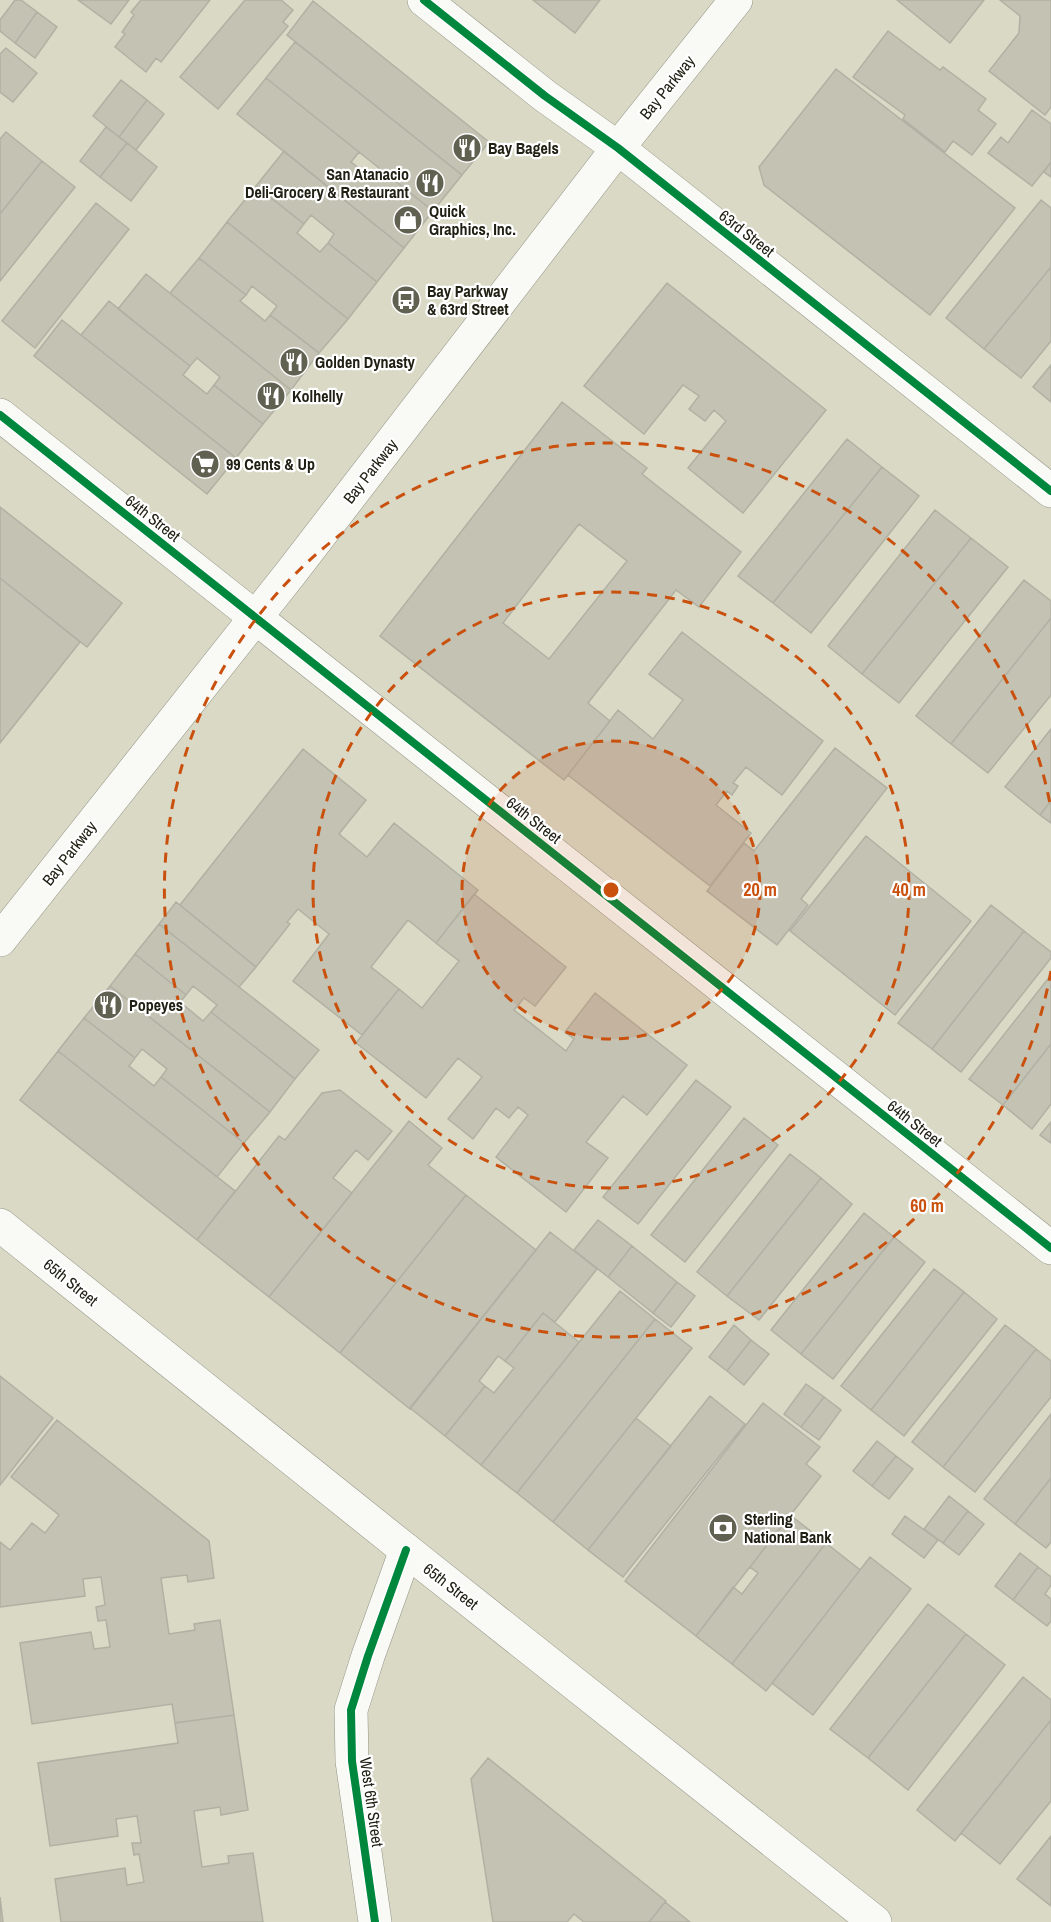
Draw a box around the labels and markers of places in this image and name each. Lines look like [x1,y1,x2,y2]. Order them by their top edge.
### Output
restaurant icon: Bay Bagels [451,132,483,164]
place label: Bay Bagels [488,137,559,159]
place label: San Atanacio Deli-Grocery & Restaurant [245,163,410,203]
restaurant icon: San Atanacio Deli-Grocery & Restaurant [414,167,446,199]
place label: Quick Graphics, Inc. [429,200,516,240]
shop icon: Quick Graphics, Inc. [392,204,424,236]
place label: Bay Parkway & 63rd Street [427,280,509,320]
bus stop icon: Bay Parkway & 63rd Street [390,284,422,316]
restaurant icon: Golden Dynasty [278,346,310,378]
place label: Golden Dynasty [315,351,416,373]
restaurant icon: Kolhelly [255,380,287,412]
place label: Kolhelly [292,385,344,407]
supermarket icon: 99 Cents & Up [189,448,221,480]
place label: 99 Cents & Up [226,453,315,475]
centre of rings [601,880,621,900]
restaurant icon: Popeyes [92,989,124,1021]
place label: Popeyes [129,994,183,1016]
place label: Sterling National Bank [744,1508,832,1548]
bank icon: Sterling National Bank [707,1512,739,1544]

